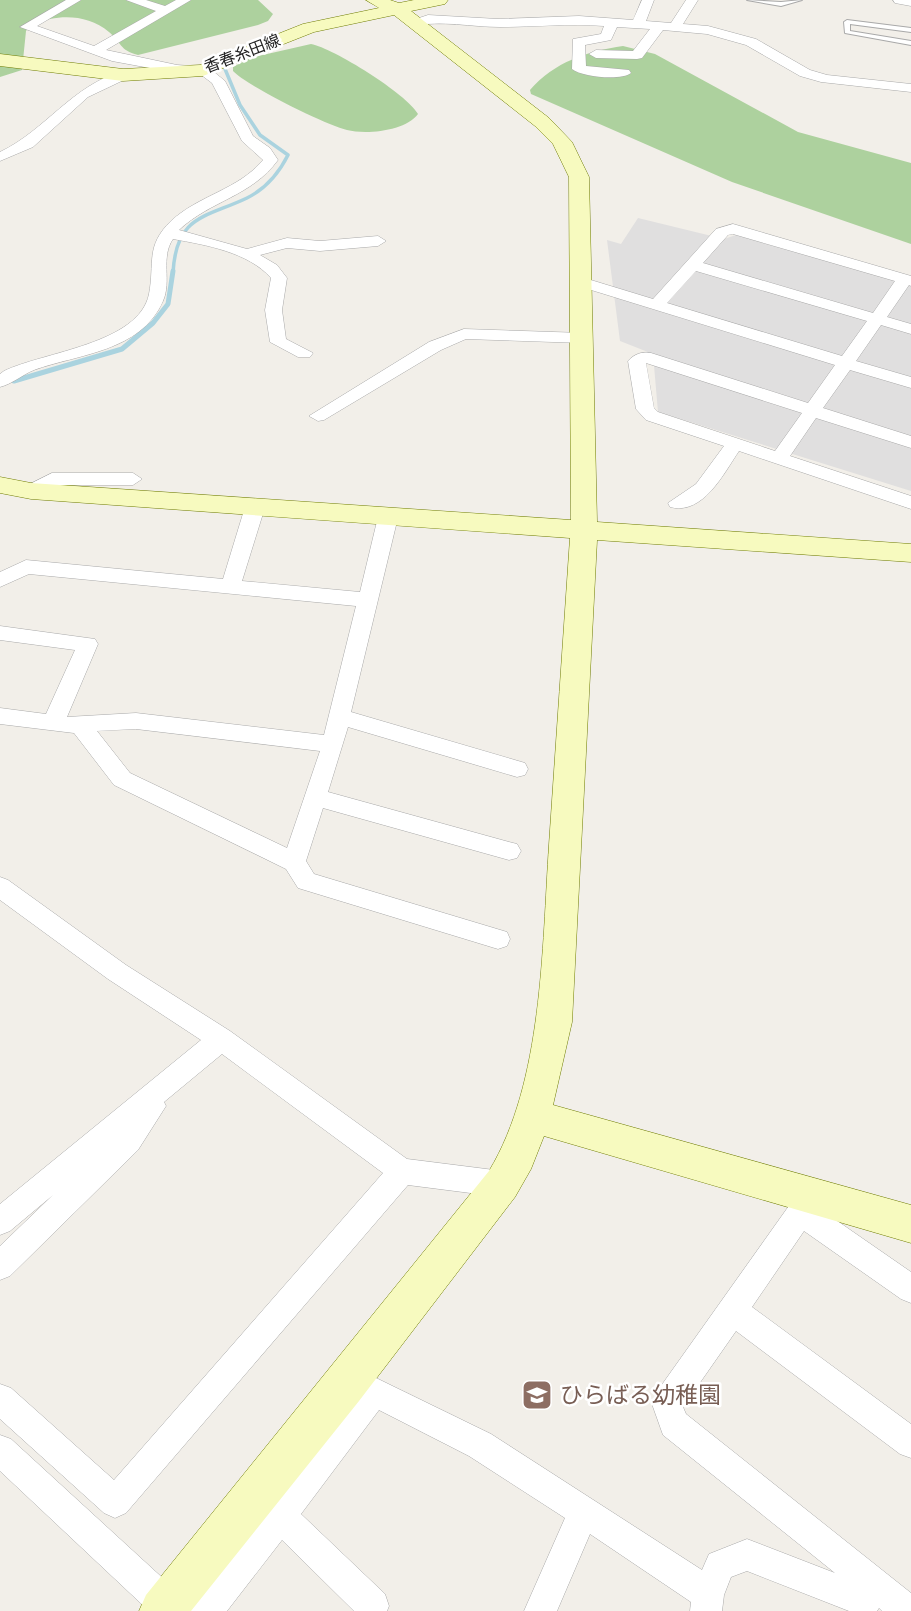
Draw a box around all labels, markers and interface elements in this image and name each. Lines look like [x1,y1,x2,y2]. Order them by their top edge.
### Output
street label: 香春糸田線 [201,29,283,76]
school or university icon: ひらばる幼稚園 [520,1378,554,1412]
place label: ひらばる幼稚園 [560,1380,721,1408]

